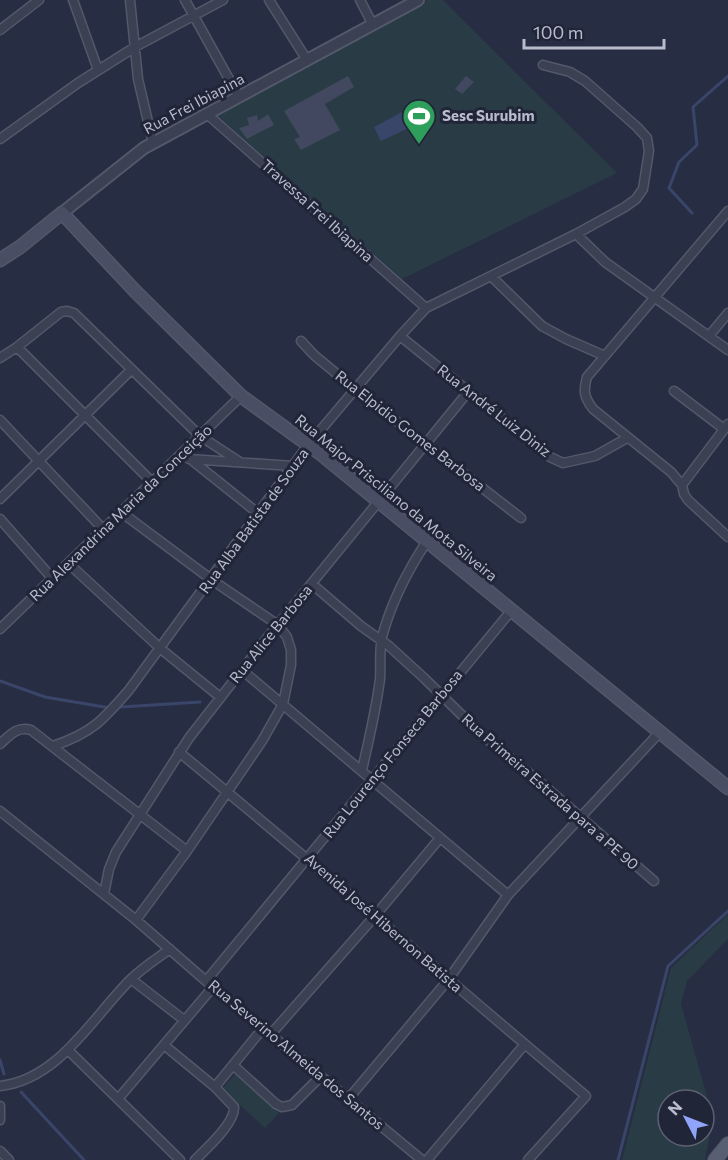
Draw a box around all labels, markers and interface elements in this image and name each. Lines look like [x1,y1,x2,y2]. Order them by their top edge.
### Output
scale bar [524,12,664,50]
text: 100 m [533,21,583,43]
street label: Rua Frei Ibiapina [140,69,247,137]
sports icon: Sesc Surubim [401,98,437,145]
place label: Sesc Surubim [442,106,534,124]
street label: Travessa Frei Ibiapina [258,155,377,265]
street label: Rua André Luiz Diniz [434,360,555,460]
street label: Rua Elpidio Gomes Barbosa [332,366,489,494]
street label: Rua Major Prisciliano da Mota Silveira [292,410,501,584]
street label: Rua Alexandrina Maria da Conceição [25,420,215,604]
street label: Rua Alba Batista de Souza [195,444,312,596]
street label: Rua Alice Barbosa [225,581,315,686]
street label: Rua Lourenço Fonseca Barbosa [319,666,466,841]
street label: Rua Primeira Estrada para a PE 90 [458,709,643,873]
street label: Avenida José Hibernon Batista [301,849,466,996]
street label: Rua Severino Almeida dos Santos [205,975,388,1133]
north arrow [656,1088,716,1148]
text: N [663,1097,686,1118]

